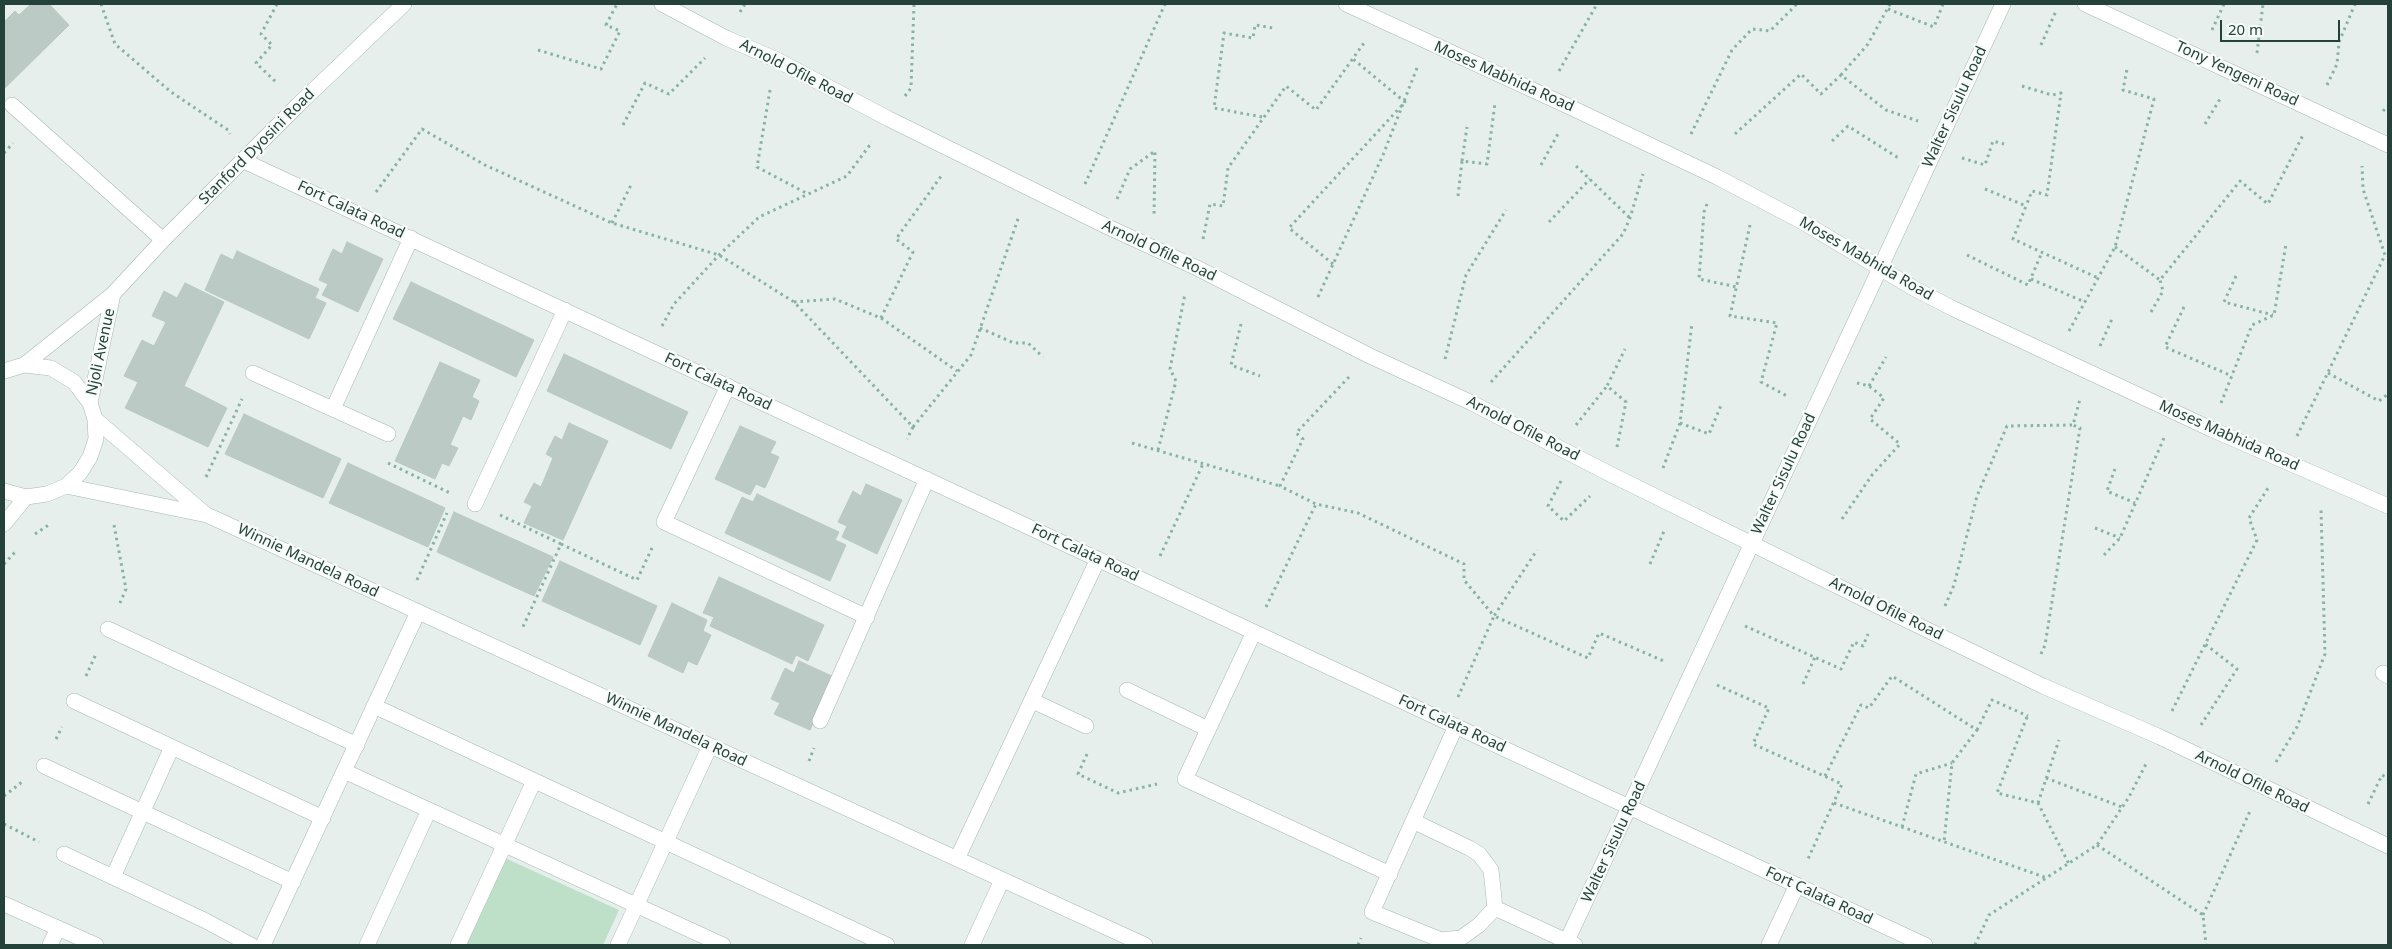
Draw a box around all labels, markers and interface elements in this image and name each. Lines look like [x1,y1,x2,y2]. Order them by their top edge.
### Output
scale bar [2222,10,2342,42]
text: 20 m [2228,19,2263,39]
street label: Arnold Ofile Road [737,36,855,108]
street label: Moses Mabhida Road [1431,38,1577,116]
street label: Tony Yengeni Road [2173,38,2301,110]
street label: Walter Sisulu Road [1919,44,1991,170]
street label: Stanford Dyosini Road [195,85,319,209]
street label: Fort Calata Road [294,177,408,243]
street label: Moses Mabhida Road [1796,213,1936,305]
street label: Arnold Ofile Road [1099,217,1219,285]
street label: Njoli Avenue [83,307,119,397]
street label: Fort Calata Road [661,349,775,415]
street label: Arnold Ofile Road [1464,393,1582,465]
street label: Moses Mabhida Road [2156,397,2302,475]
street label: Walter Sisulu Road [1748,411,1820,537]
street label: Winnie Mandela Road [235,520,381,602]
street label: Fort Calata Road [1028,520,1142,586]
street label: Arnold Ofile Road [1826,574,1946,644]
street label: Winnie Mandela Road [603,689,749,771]
street label: Fort Calata Road [1395,691,1509,757]
street label: Arnold Ofile Road [2192,747,2312,817]
street label: Walter Sisulu Road [1578,779,1650,905]
street label: Fort Calata Road [1762,863,1876,929]

